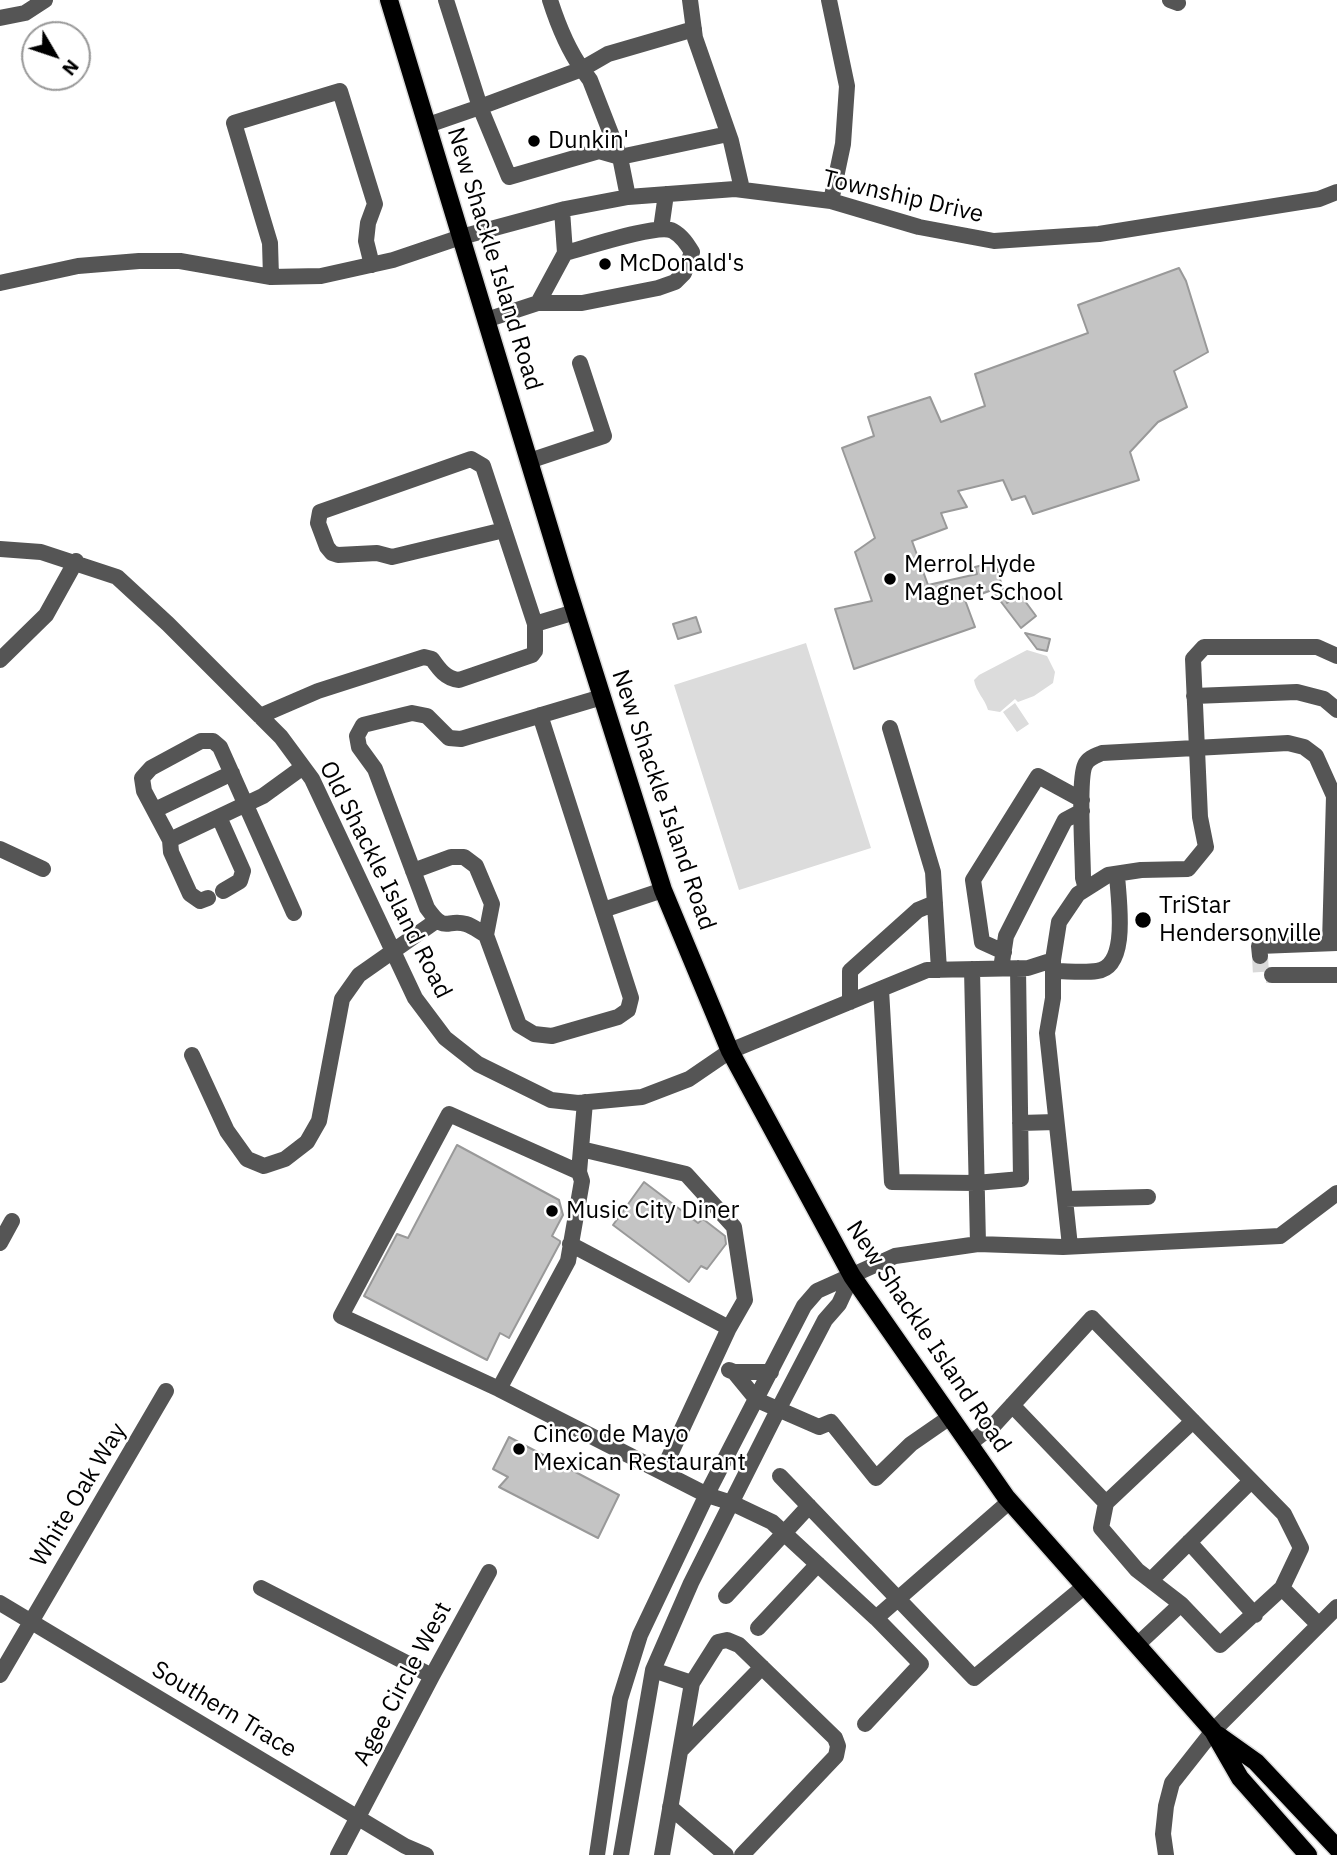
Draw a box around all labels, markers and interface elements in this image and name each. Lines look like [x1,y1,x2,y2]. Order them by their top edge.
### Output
north arrow [21,21,91,91]
text: N [57,55,84,81]
street label: New Shackle Island Road [440,124,548,394]
place label: Dunkin' [548,127,629,155]
marker: Dunkin' [526,133,542,149]
street label: Township Drive [820,165,986,229]
place label: McDonald's [619,250,744,278]
marker: McDonald's [597,256,613,272]
place label: Merrol Hyde Magnet School [904,551,1063,607]
marker: Merrol Hyde Magnet School [882,571,898,587]
street label: New Shackle Island Road [605,666,721,934]
street label: Old Shackle Island Road [313,756,457,1004]
place label: TriStar Hendersonville [1159,892,1321,948]
marker: TriStar Hendersonville [1133,910,1153,930]
place label: Music City Diner [566,1197,739,1225]
marker: Music City Diner [544,1203,560,1219]
street label: New Shackle Island Road [840,1216,1016,1458]
street label: White Oak Way [25,1418,133,1572]
place label: Cinco de Mayo Mexican Restaurant [533,1421,746,1477]
marker: Cinco de Mayo Mexican Restaurant [511,1441,527,1457]
street label: Agee Circle West [348,1597,458,1771]
street label: Southern Trace [146,1656,302,1764]

